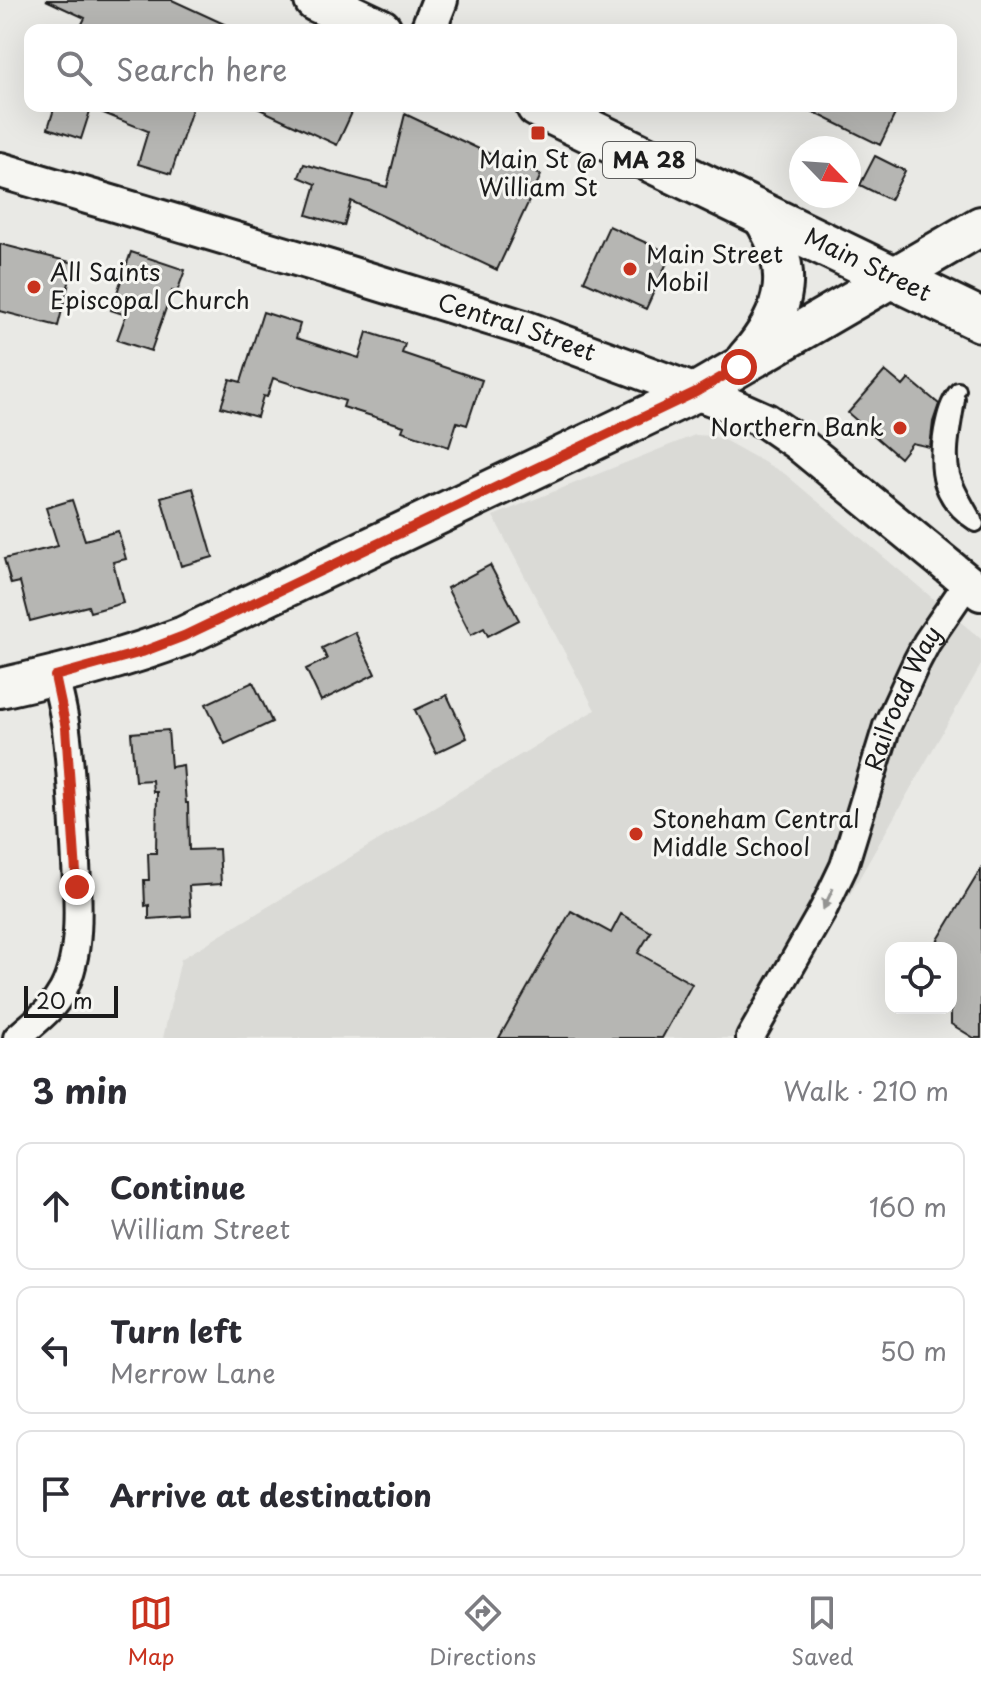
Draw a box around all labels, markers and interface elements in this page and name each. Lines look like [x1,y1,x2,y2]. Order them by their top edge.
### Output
search box [24,24,957,112]
icon: search [52,46,96,90]
text: Search here [116,46,288,91]
marker: Main St @ William St [529,124,547,142]
north arrow [789,136,861,208]
place label: Main St @ William St [478,140,598,204]
road number: MA 28 [603,142,695,178]
street label: Main Street [799,217,938,309]
place label: Main Street Mobil [646,235,783,299]
place label: All Saints Episcopal Church [50,253,250,317]
marker: Main Street Mobil [621,260,639,278]
marker: All Saints Episcopal Church [25,278,43,296]
street label: Central Street [434,282,601,369]
route start [721,349,757,385]
place label: Northern Bank [710,408,884,444]
marker: Northern Bank [891,419,909,437]
street label: Railroad Way [854,617,949,775]
place label: Stoneham Central Middle School [652,800,860,864]
marker: Stoneham Central Middle School [627,825,645,843]
route end [59,869,95,905]
one-way arrow [821,887,835,911]
map controls [885,942,957,1014]
button: locate [885,942,957,1014]
scale bar [24,982,118,1018]
text: 20 m [36,983,93,1016]
text: 3 min [32,1064,128,1116]
text: Walk · 210 m [783,1071,949,1110]
text: Continue [110,1164,245,1209]
icon: ahead [34,1184,78,1228]
text: 160 m [869,1187,947,1226]
text: William Street [110,1209,290,1248]
text: Turn left [110,1308,242,1353]
icon: left [34,1328,78,1372]
text: 50 m [880,1331,947,1370]
text: Merrow Lane [110,1353,276,1392]
icon: arrive [34,1472,78,1516]
text: Arrive at destination [110,1472,432,1517]
tab: Map [127,1591,174,1672]
tab: Directions [429,1591,536,1672]
tab: Saved [791,1591,854,1672]

